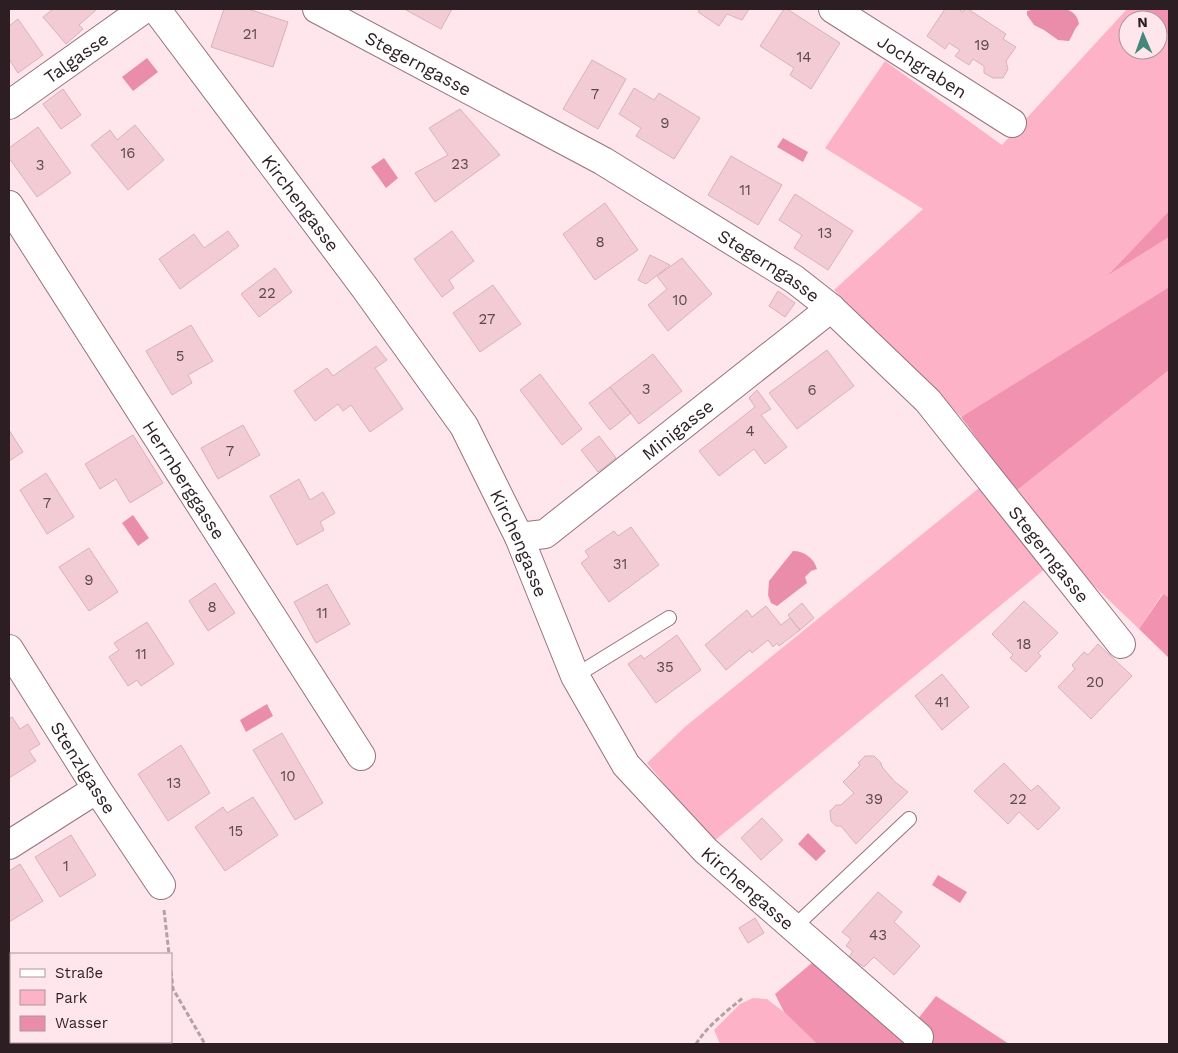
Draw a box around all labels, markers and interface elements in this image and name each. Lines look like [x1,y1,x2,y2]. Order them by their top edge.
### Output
north arrow [1118,10,1168,60]
text: N [1137,14,1148,30]
house number: 21 [243,25,257,43]
street label: Stegerngasse [362,26,475,100]
street label: Talgasse [40,27,112,87]
street label: Jochgraben [874,30,971,102]
house number: 19 [974,36,990,54]
house number: 14 [796,48,812,66]
house number: 7 [591,85,599,103]
house number: 9 [660,114,670,132]
house number: 16 [121,144,135,162]
street label: Kirchengasse [258,150,344,255]
house number: 23 [451,155,469,173]
house number: 3 [36,156,44,174]
house number: 11 [739,181,751,199]
street label: Stegerngasse [714,224,824,306]
house number: 13 [818,224,832,242]
house number: 8 [595,233,605,251]
house number: 22 [258,284,276,302]
house number: 10 [672,291,688,309]
house number: 27 [479,310,495,328]
house number: 5 [176,347,184,365]
house number: 3 [642,380,650,398]
house number: 6 [807,381,817,399]
street label: Minigasse [637,395,717,464]
street label: Herrnberggasse [139,416,230,543]
house number: 4 [745,422,755,440]
house number: 7 [226,442,234,460]
street label: Kirchengasse [486,486,552,600]
house number: 7 [43,494,51,512]
street label: Stegerngasse [1005,501,1094,606]
house number: 31 [613,555,627,573]
house number: 9 [84,571,94,589]
house number: 8 [207,598,217,616]
house number: 11 [316,604,328,622]
house number: 18 [1016,635,1032,653]
house number: 11 [135,645,147,663]
house number: 35 [656,658,674,676]
house number: 20 [1086,673,1104,691]
house number: 41 [935,693,949,711]
street label: Stenzlgasse [47,718,121,817]
house number: 10 [280,767,296,785]
house number: 13 [167,774,181,792]
house number: 39 [865,790,883,808]
house number: 22 [1009,790,1027,808]
house number: 15 [229,822,243,840]
street label: Kirchengasse [698,842,798,934]
house number: 1 [63,857,69,875]
house number: 43 [869,926,887,944]
legend [10,953,172,1043]
text: Straße [55,964,103,982]
text: Park [55,989,88,1007]
text: Wasser [55,1014,108,1032]

